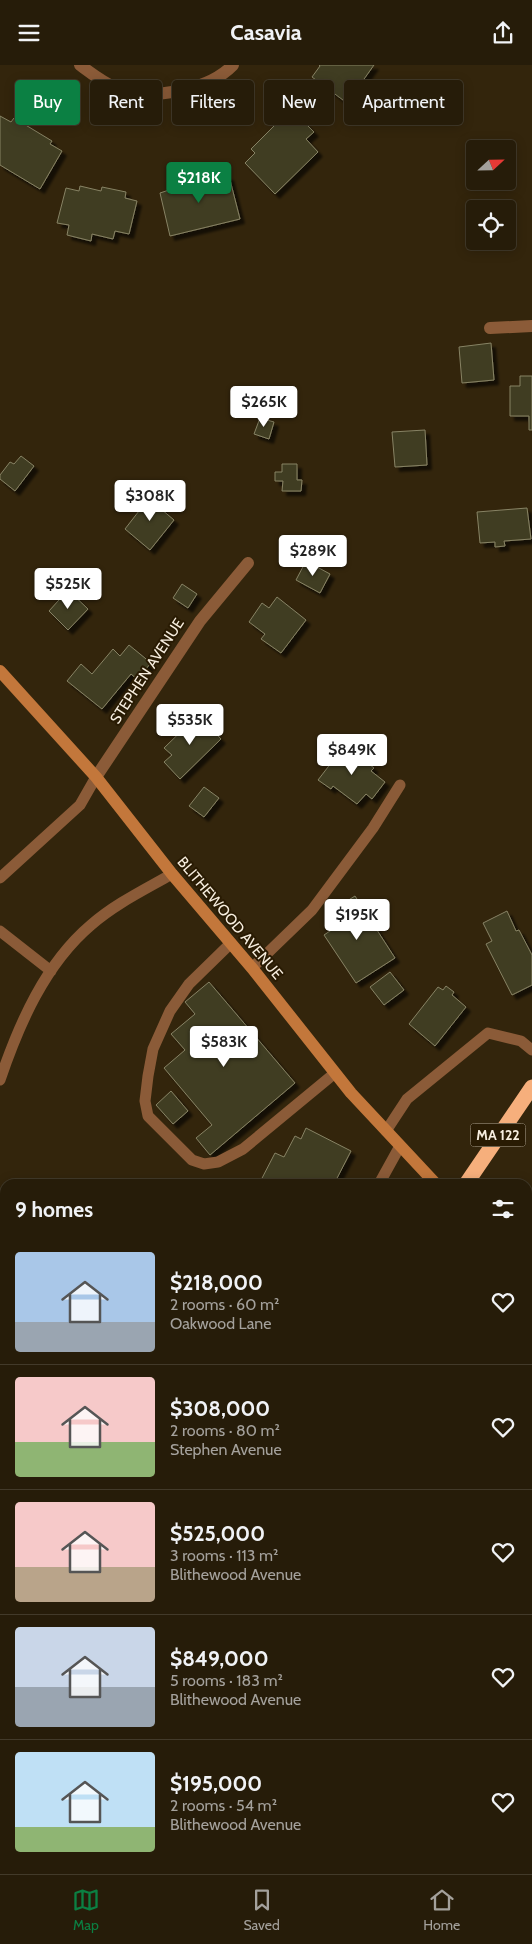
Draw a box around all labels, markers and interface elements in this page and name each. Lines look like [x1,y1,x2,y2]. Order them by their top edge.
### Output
icon: menu [15,19,43,47]
text: Casavia [230,19,302,46]
icon: share [489,19,517,47]
chip: Buy [15,80,80,125]
chip: Rent [90,80,162,125]
chip: Filters [172,80,254,125]
chip: New [264,80,334,125]
chip: Apartment [344,80,463,125]
north arrow [466,140,516,190]
map controls [466,140,516,250]
pin: $218K [164,161,234,204]
text: $218K [177,168,221,187]
button: locate [466,200,516,250]
pin: $265K [229,385,299,428]
text: $265K [241,392,287,411]
pin: $308K [115,479,185,522]
text: $308K [126,486,174,505]
pin: $289K [278,535,348,577]
text: $289K [290,541,336,560]
pin: $525K [33,567,103,610]
text: $525K [46,574,90,593]
street label: STEPHEN AVENUE [106,615,188,727]
pin: $535K [155,703,225,746]
text: $535K [167,710,213,729]
pin: $849K [317,733,387,776]
text: $849K [328,740,376,759]
street label: BLITHEWOOD AVENUE [173,853,287,983]
pin: $195K [322,899,392,941]
text: $195K [336,905,378,924]
pin: $583K [189,1025,259,1068]
text: $583K [201,1032,247,1051]
road number: MA 122 [470,1123,526,1147]
icon: filters [489,1195,517,1223]
text: 9 homes [15,1197,93,1222]
text: $218,000 [170,1270,263,1295]
icon: home [55,1272,115,1332]
icon: heart [489,1288,517,1316]
text: 2 rooms · 60 m² [170,1295,279,1314]
text: Oakwood Lane [170,1314,271,1333]
text: $308,000 [170,1396,270,1421]
icon: home [55,1397,115,1457]
icon: heart [489,1413,517,1441]
text: 2 rooms · 80 m² [170,1421,280,1440]
text: Stephen Avenue [170,1440,282,1459]
text: $525,000 [170,1521,265,1546]
icon: home [55,1522,115,1582]
icon: heart [489,1538,517,1566]
text: 3 rooms · 113 m² [170,1546,278,1565]
text: Blithewood Avenue [170,1565,301,1584]
text: $849,000 [170,1646,269,1671]
icon: home [55,1647,115,1707]
icon: heart [489,1663,517,1691]
text: 5 rooms · 183 m² [170,1671,283,1690]
text: Blithewood Avenue [170,1690,301,1709]
text: $195,000 [170,1771,262,1796]
icon: home [55,1772,115,1832]
icon: heart [489,1788,517,1816]
text: 2 rooms · 54 m² [170,1796,277,1815]
text: Blithewood Avenue [170,1815,301,1834]
tab: Map [72,1886,100,1934]
tab: Saved [243,1886,280,1934]
tab: Home [423,1886,460,1934]

